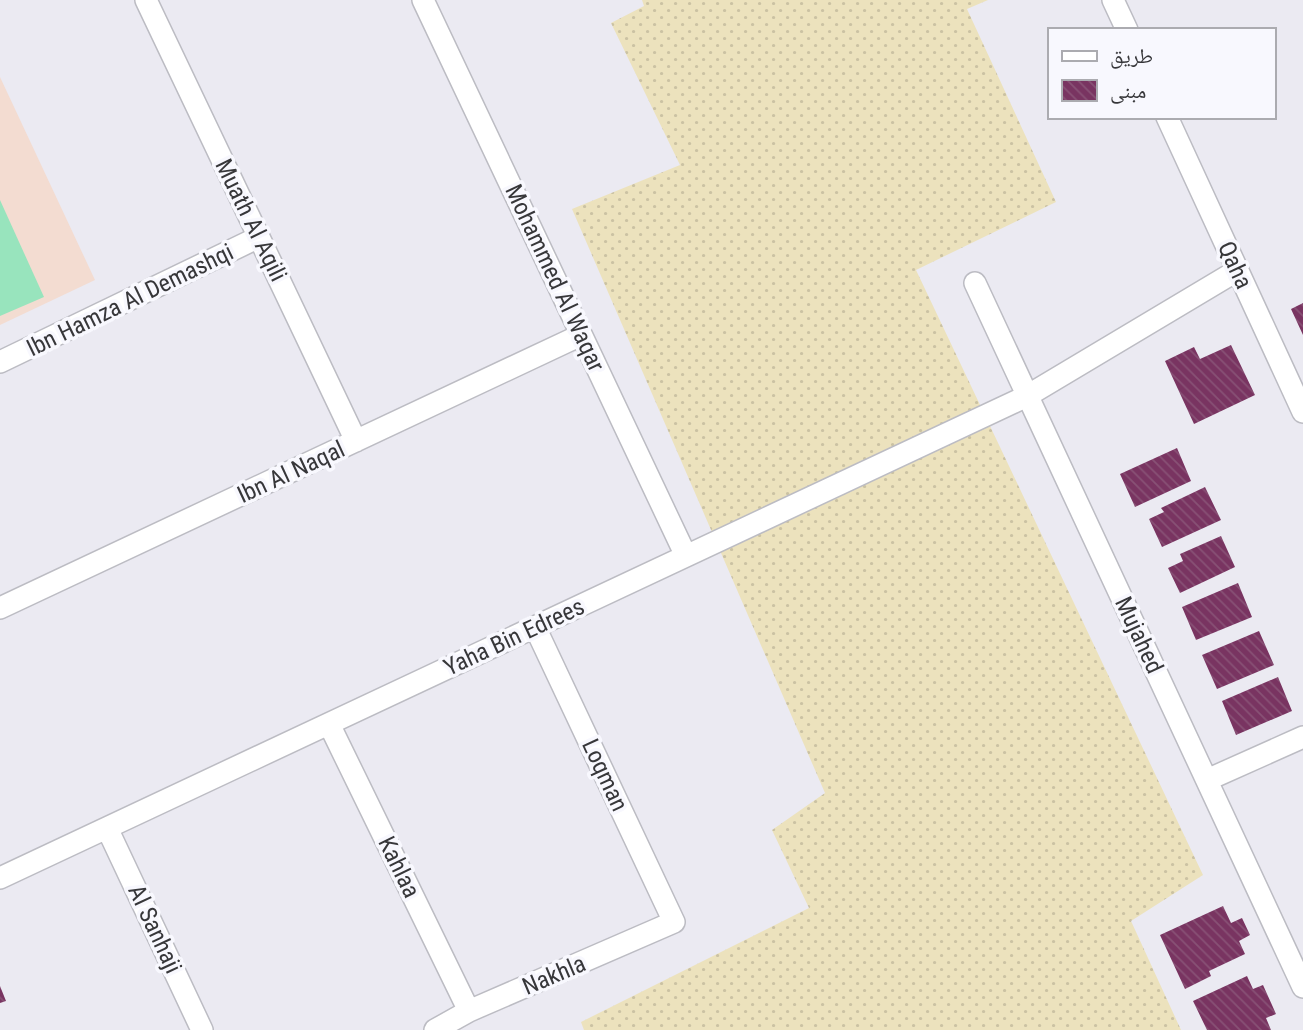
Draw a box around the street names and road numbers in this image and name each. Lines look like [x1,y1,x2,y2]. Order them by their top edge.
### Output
street label: Muath Al Aqili [209,154,293,286]
street label: Mohammed Al Waqar [499,180,611,376]
street label: Qaha [1212,237,1258,293]
street label: Ibn Hamza Al Demashqi [22,238,238,362]
street label: Ibn Al Naqal [233,435,349,509]
street label: Yaha Bin Edrees [439,592,589,682]
street label: Mujahed [1109,592,1169,678]
street label: Loqman [576,734,634,816]
street label: Kahlaa [372,832,426,902]
street label: Al Sanhaji [122,880,188,978]
street label: Nakhla [518,949,590,1001]

